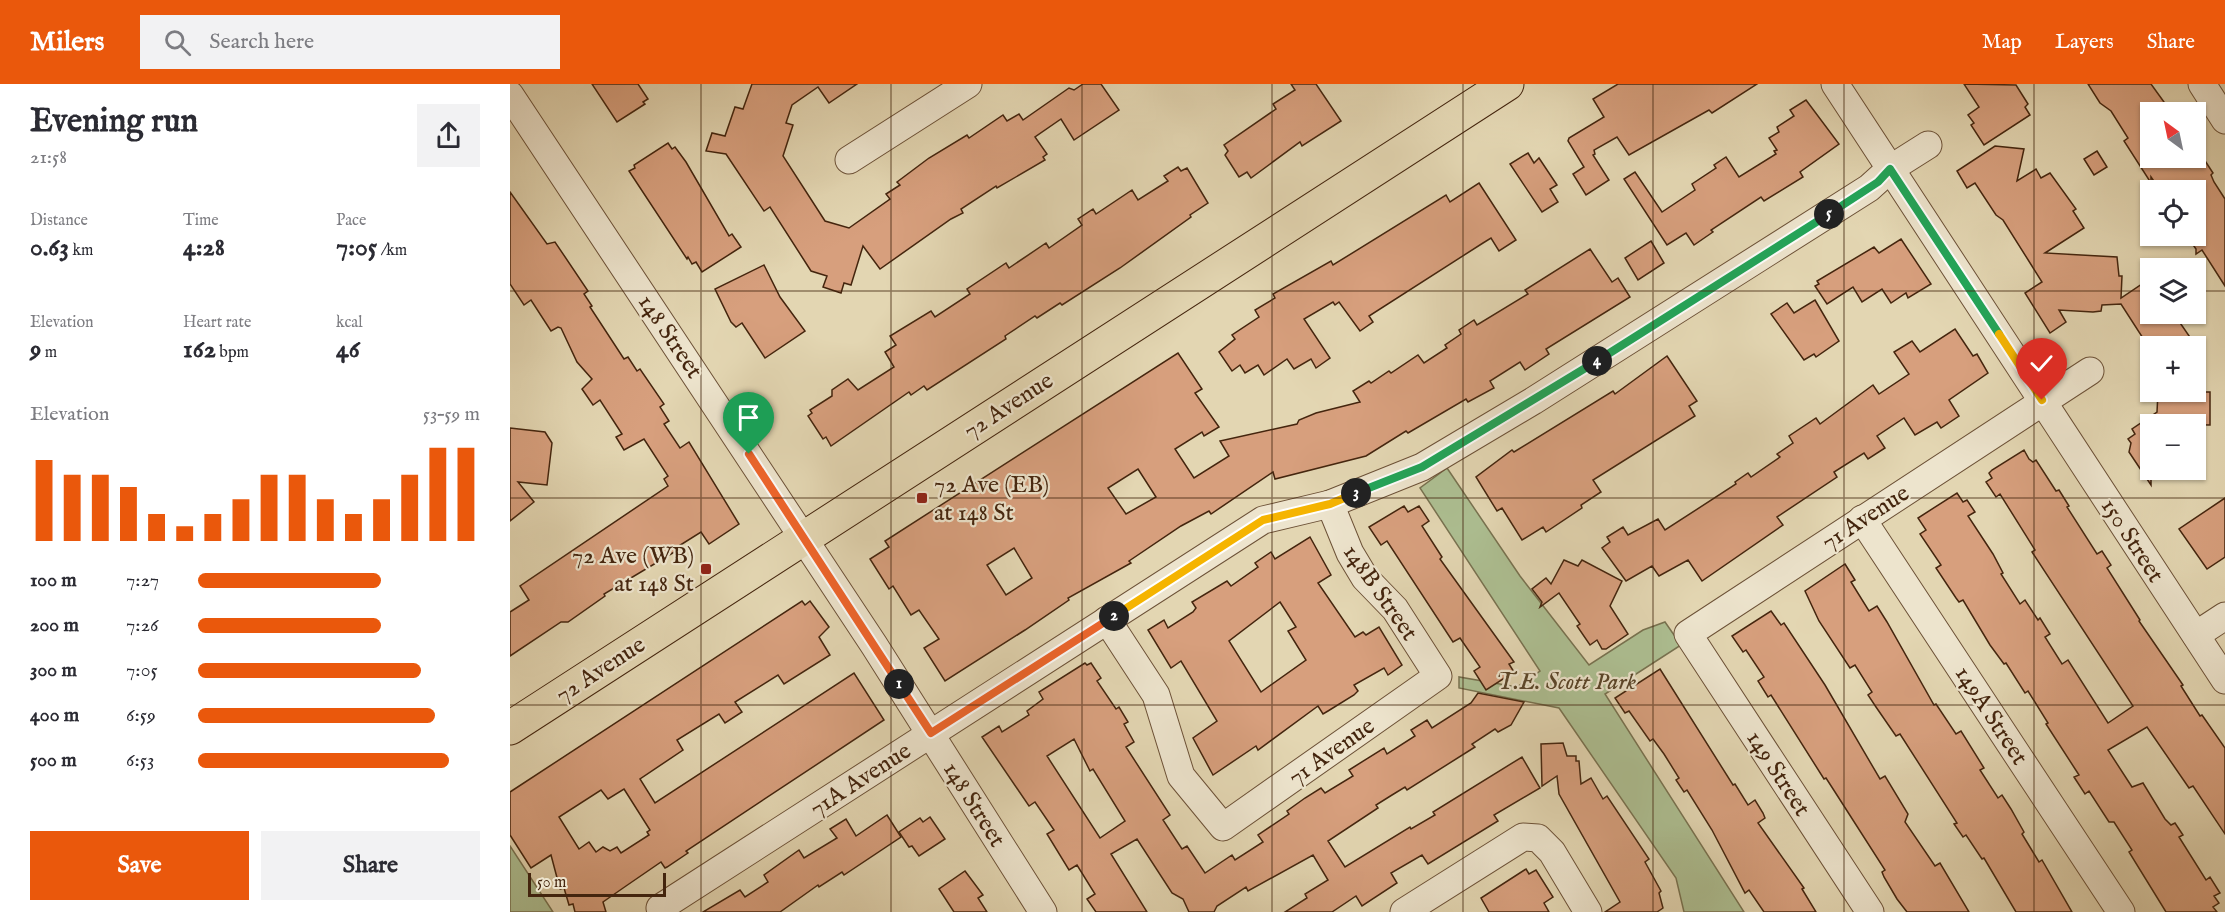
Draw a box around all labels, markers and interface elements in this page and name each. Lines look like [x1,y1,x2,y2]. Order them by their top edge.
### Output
search box [140,15,560,69]
text: Milers [30,25,104,60]
icon: search [161,26,194,59]
text: Search here [209,28,314,56]
text: Map [1982,29,2022,56]
text: Layers [2055,29,2114,56]
text: Share [2147,29,2195,56]
text: Evening run [30,101,198,143]
north arrow [2140,102,2206,168]
map controls [2140,102,2206,480]
button: share [417,104,480,167]
text: 21:58 [30,145,67,170]
button: locate [2140,180,2206,246]
pin: 5 [1814,199,1844,229]
text: 5 [1826,204,1832,224]
text: Distance [30,211,88,231]
text: Time [183,211,219,231]
text: Pace [336,211,366,231]
text: 0.63 [30,231,69,264]
text: 4:28 [183,231,225,264]
text: 7:05 [336,231,377,264]
text: km [69,241,93,261]
text: /km [377,241,407,261]
button: layers [2140,258,2206,324]
street label: 148 Street [630,289,709,385]
text: Elevation [30,313,93,333]
text: Heart rate [183,313,251,333]
text: kcal [336,313,363,333]
text: 9 [30,333,41,366]
text: 162 [183,333,216,366]
text: 46 [336,333,360,366]
button: + [2140,336,2206,402]
pin [2016,338,2067,400]
text: m [41,343,57,363]
text: bpm [216,343,249,363]
pin: 4 [1582,346,1612,376]
icon: check [2025,347,2058,380]
text: 4 [1593,351,1601,371]
street label: 72 Avenue [958,366,1060,447]
pin [723,392,774,454]
icon: arrive [732,401,765,434]
text: Elevation [30,402,109,427]
text: 53–59 m [423,402,480,427]
button: − [2140,414,2206,480]
place label: 72 Ave (EB) at 148 St [934,470,1049,529]
pin: 3 [1341,478,1371,508]
street label: 71 Avenue [1816,478,1916,558]
text: 3 [1353,483,1359,503]
marker: 72 Ave (EB) at 148 St [915,491,929,505]
street label: 150 Street [2093,493,2170,589]
street label: 148B Street [1335,539,1424,647]
place label: 72 Ave (WB) at 148 St [572,541,694,600]
marker: 72 Ave (WB) at 148 St [699,562,713,576]
text: 100 m [30,568,77,593]
text: 7:27 [126,568,159,593]
pin: 2 [1099,601,1129,631]
text: 2 [1110,606,1118,626]
text: 200 m [30,613,79,638]
text: 7:26 [126,613,158,638]
street label: 72 Avenue [550,630,652,711]
text: 300 m [30,658,77,683]
text: 7:05 [126,658,158,683]
street label: 149A Street [1947,660,2034,771]
park label: T.E. Scott Park [1496,667,1636,698]
pin: 1 [884,669,914,699]
text: 1 [896,674,902,694]
text: 400 m [30,703,79,728]
text: 6:59 [126,703,156,728]
street label: 71 Avenue [1283,711,1381,793]
street label: 149 Street [1739,725,1817,823]
street label: 71A Avenue [804,736,917,825]
text: 500 m [30,748,77,773]
text: 6:53 [126,748,154,773]
street label: 148 Street [935,756,1012,853]
button: Save [30,831,249,900]
button: Share [261,831,480,900]
scale bar [528,870,666,898]
text: 50 m [537,873,566,893]

